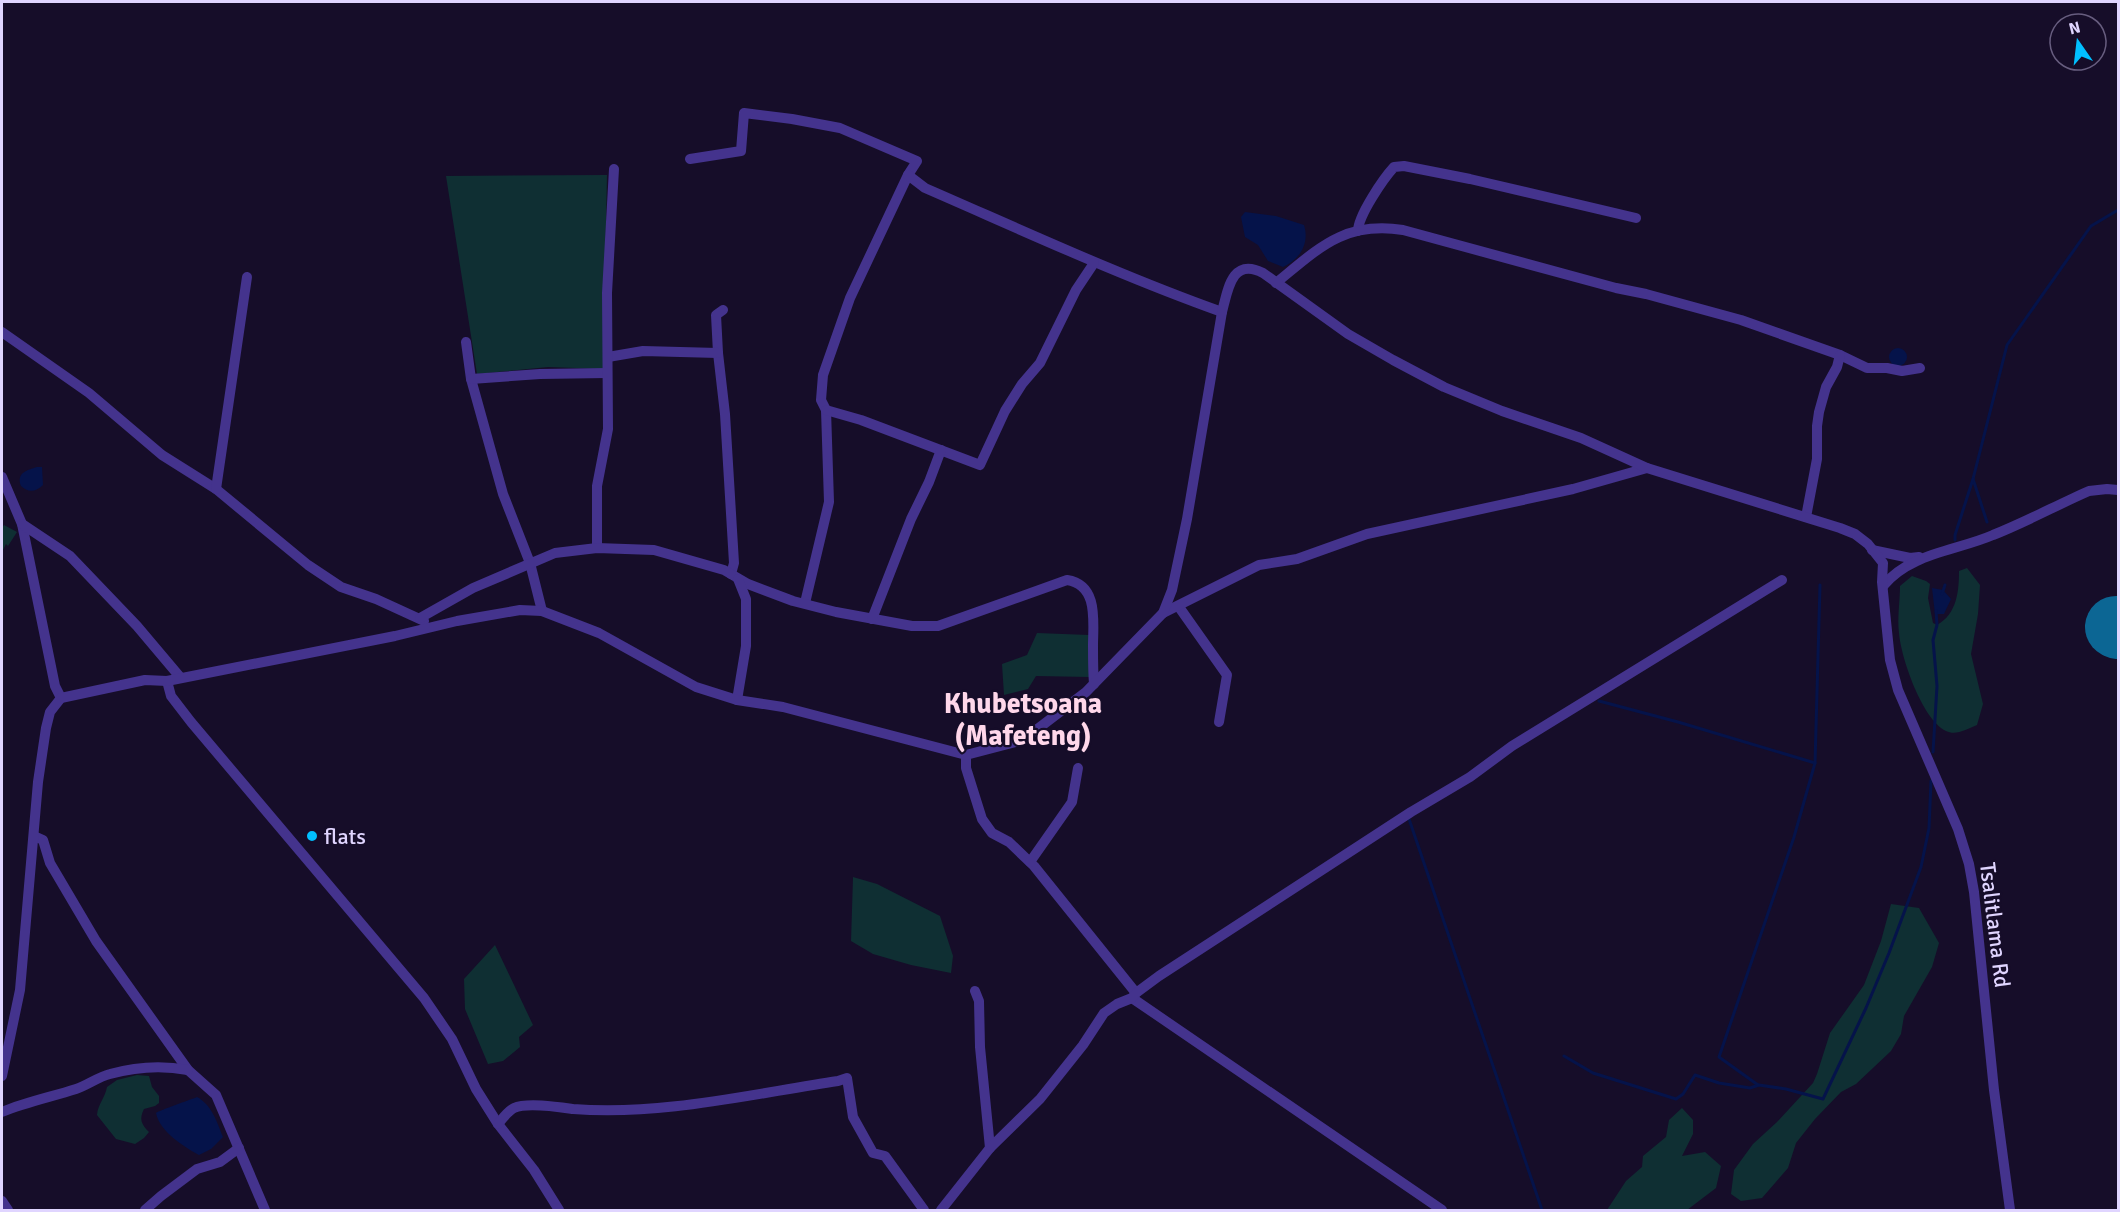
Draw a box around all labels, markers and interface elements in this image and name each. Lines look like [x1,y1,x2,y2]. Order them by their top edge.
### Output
north arrow [2048,12,2108,72]
text: N [2067,17,2082,39]
district label: Khubetsoana (Mafeteng) [944,687,1102,753]
place label: flats [324,823,366,850]
marker: flats [305,829,319,843]
street label: Tsalitlama Rd [1974,861,2016,989]

